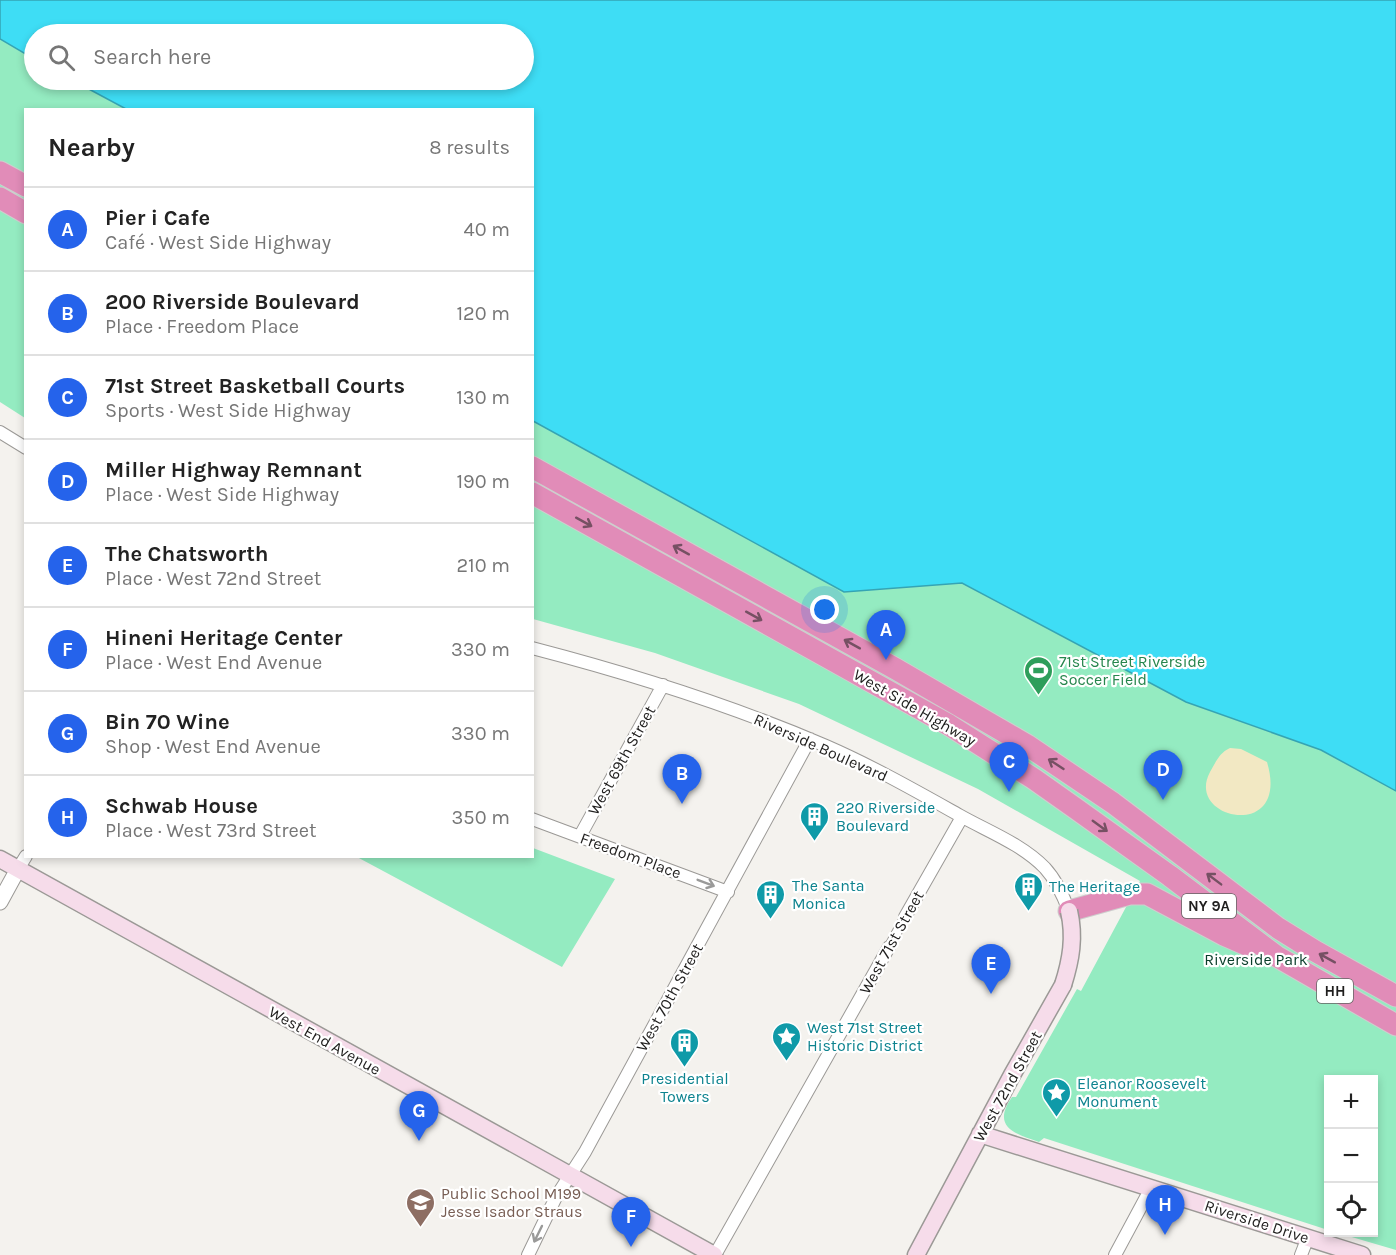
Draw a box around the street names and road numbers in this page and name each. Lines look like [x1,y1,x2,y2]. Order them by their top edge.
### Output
street label: West Side Highway [850,665,980,750]
street label: West 69th Street [584,702,659,818]
street label: Riverside Boulevard [751,709,891,786]
street label: Freedom Place [578,828,684,883]
street label: West 71st Street [855,887,928,997]
road number: NY 9A [1182,894,1236,918]
street label: West 70th Street [632,940,707,1055]
road number: HH [1317,979,1353,1003]
street label: West End Avenue [266,1002,384,1079]
street label: West 72nd Street [969,1027,1046,1145]
street label: Riverside Drive [1202,1196,1311,1247]

